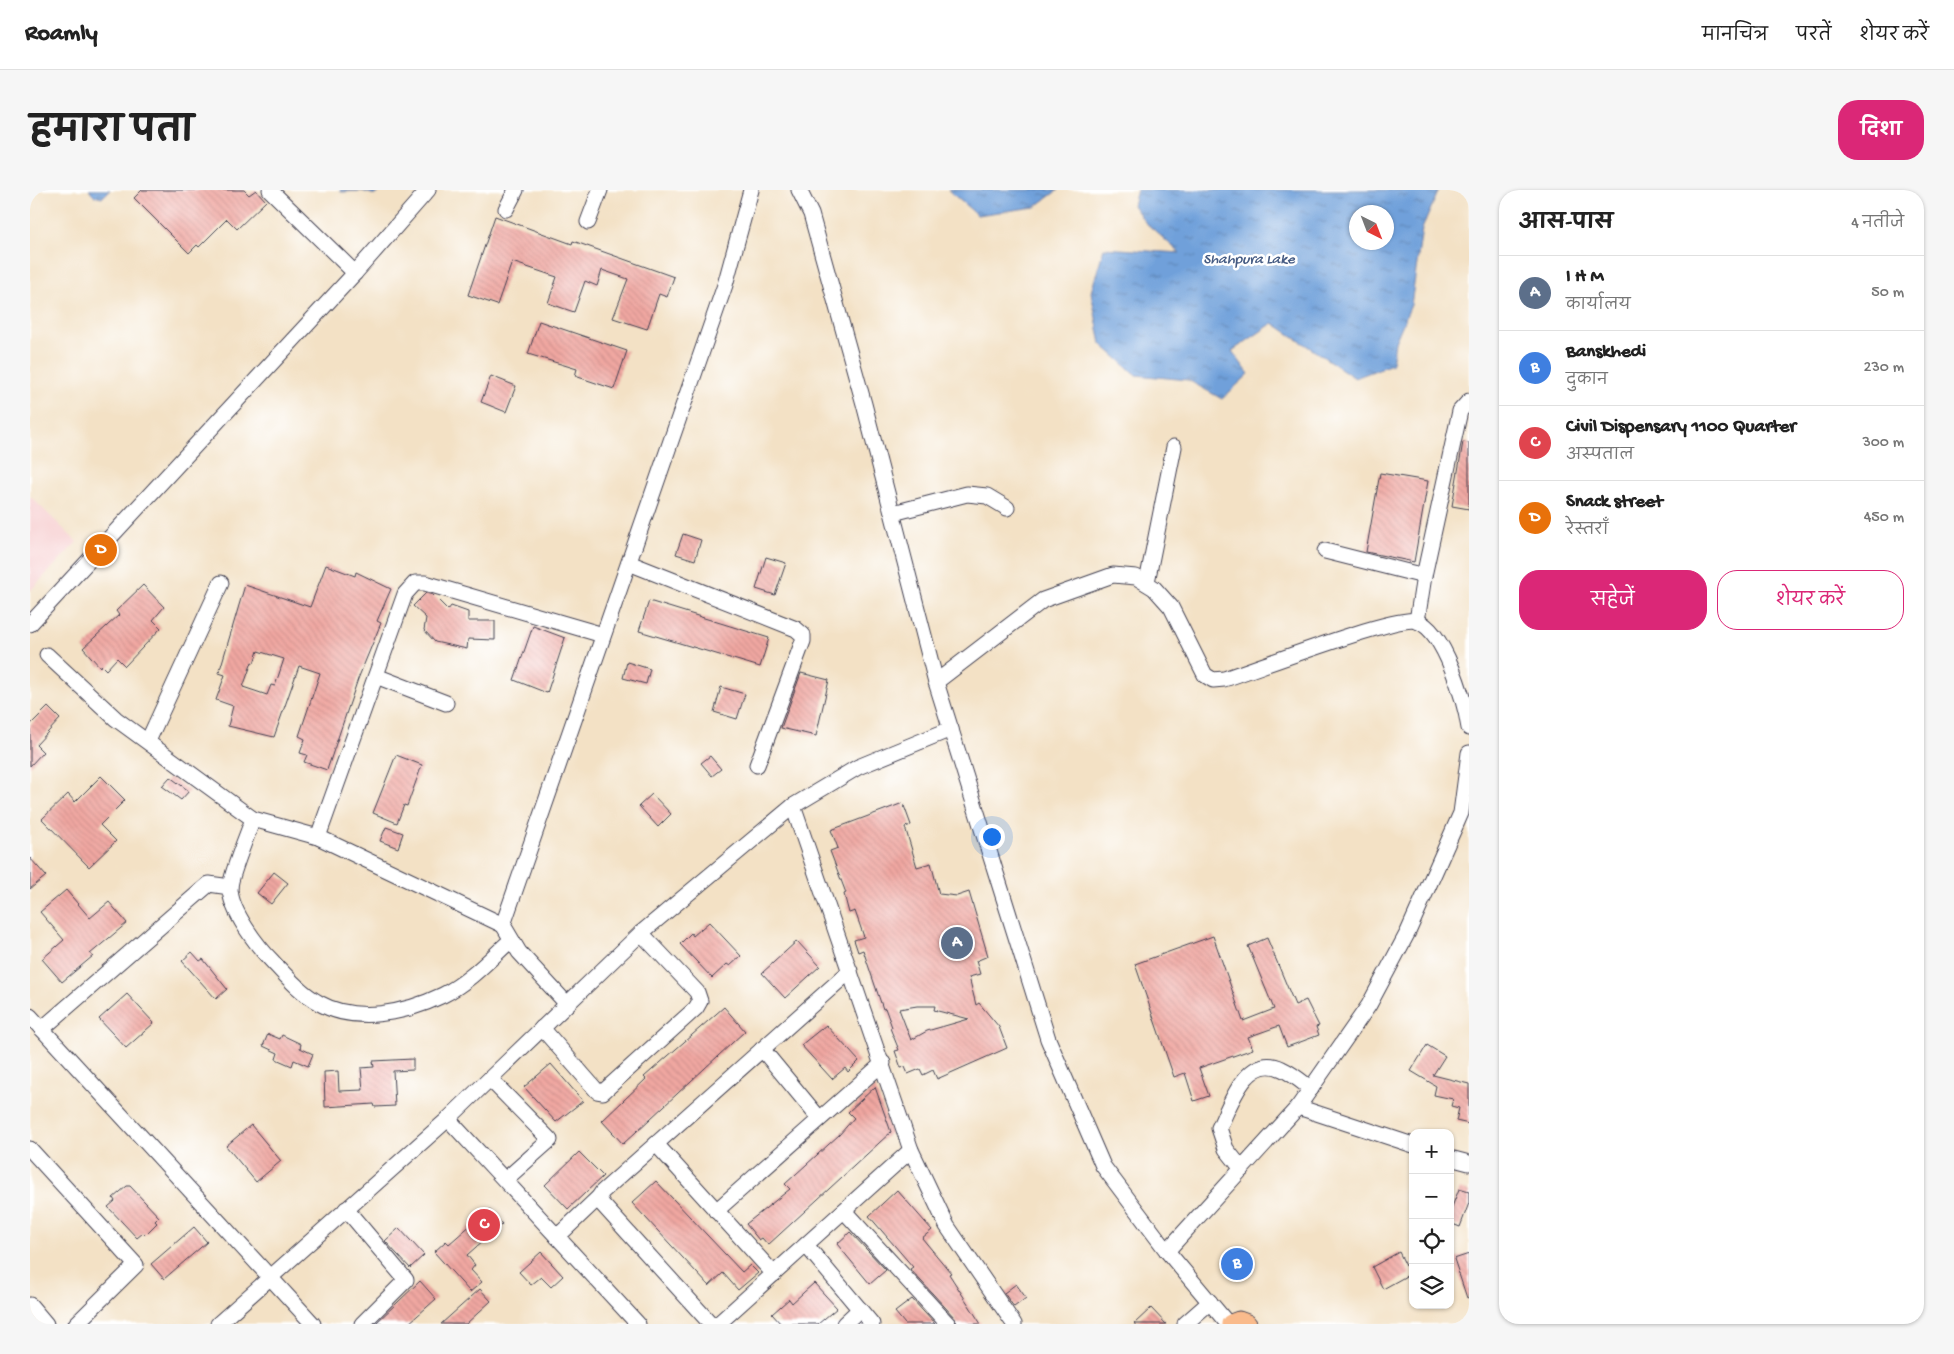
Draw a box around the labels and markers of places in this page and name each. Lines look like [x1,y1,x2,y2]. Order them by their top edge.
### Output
pin: D [85,531,117,569]
pin: A [941,924,973,962]
pin: C [468,1206,500,1244]
pin: B [1221,1245,1253,1283]

